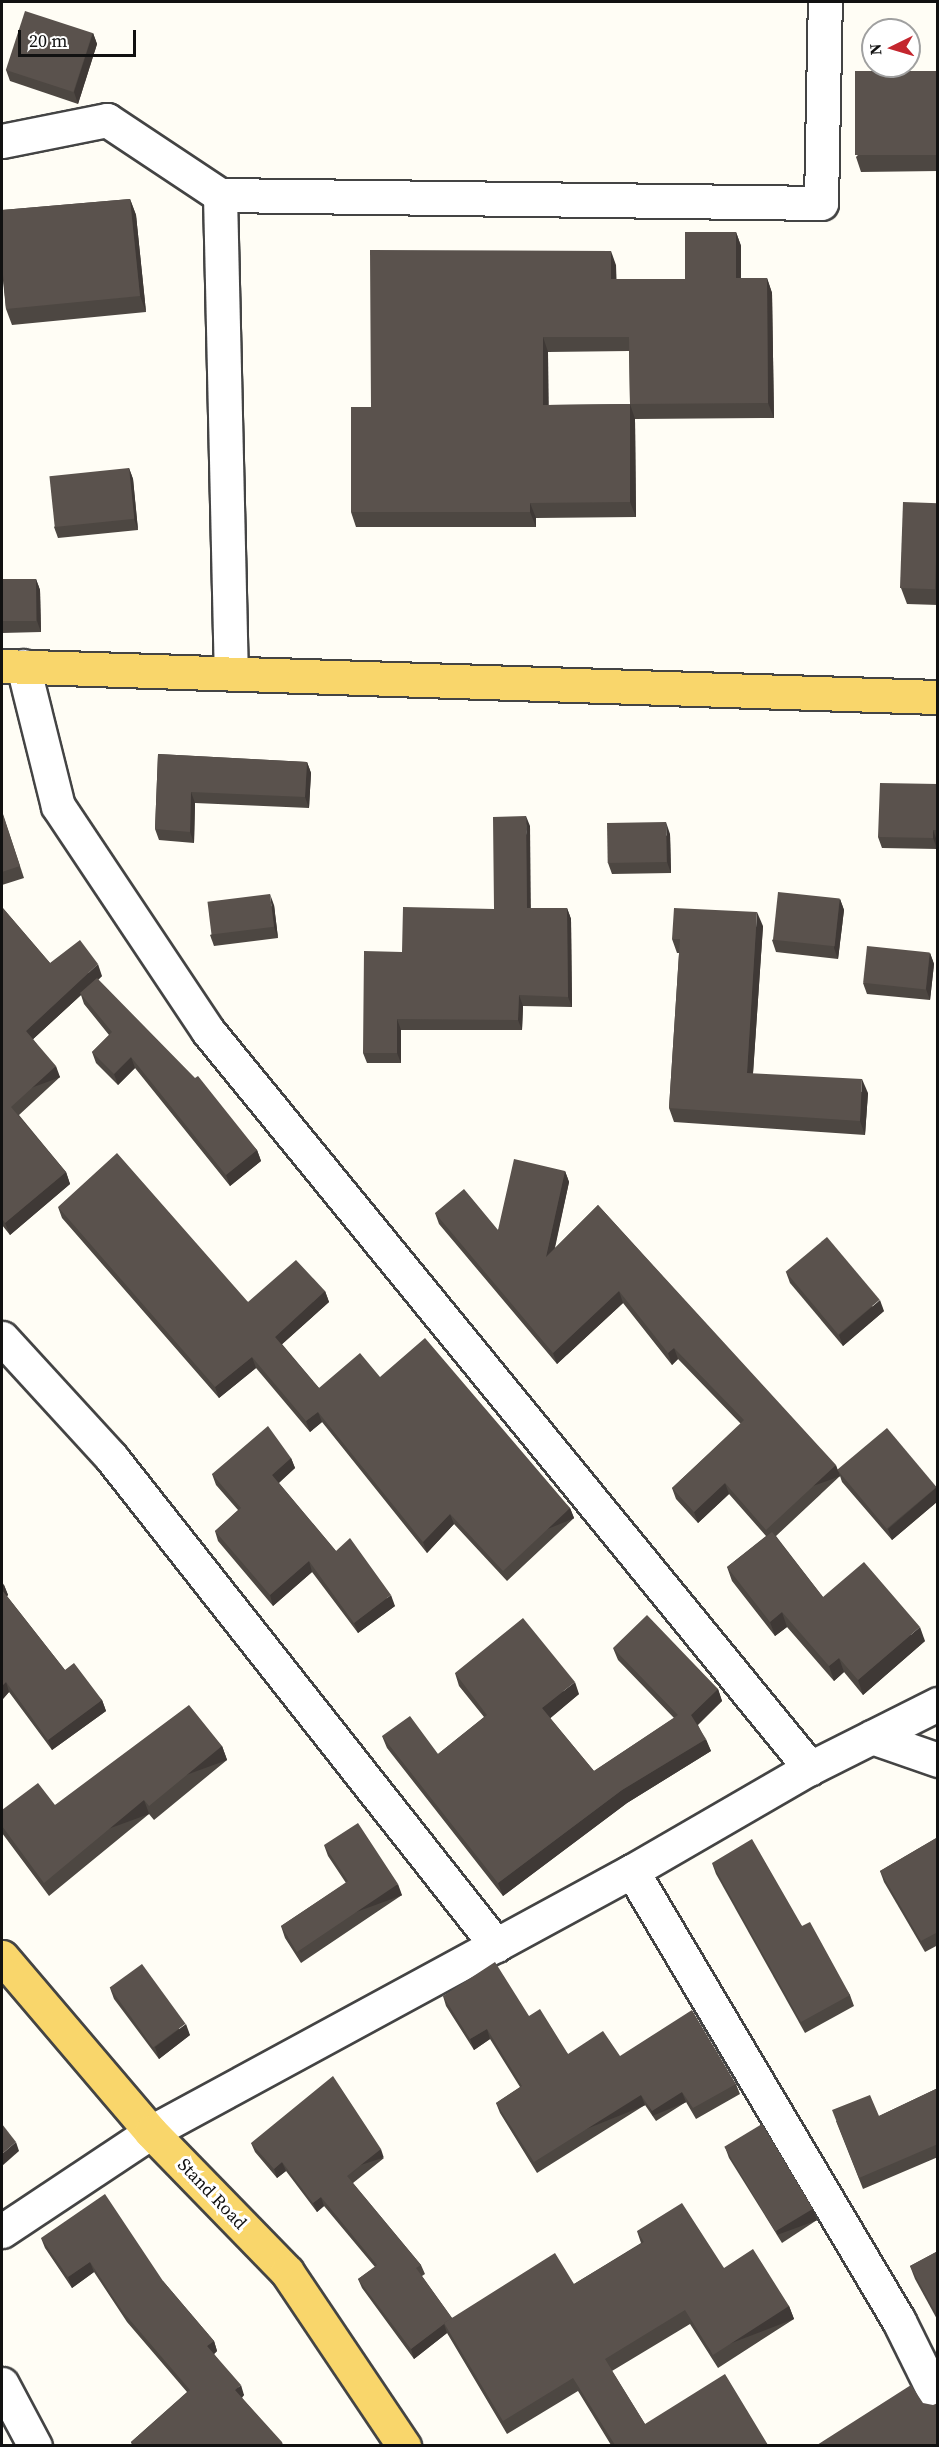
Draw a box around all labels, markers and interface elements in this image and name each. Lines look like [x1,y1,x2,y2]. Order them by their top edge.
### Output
scale bar [21,18,140,56]
north arrow [861,18,921,78]
text: 20 m [29,28,67,53]
text: N [864,43,887,56]
street label: Stand Road [173,2154,251,2234]

